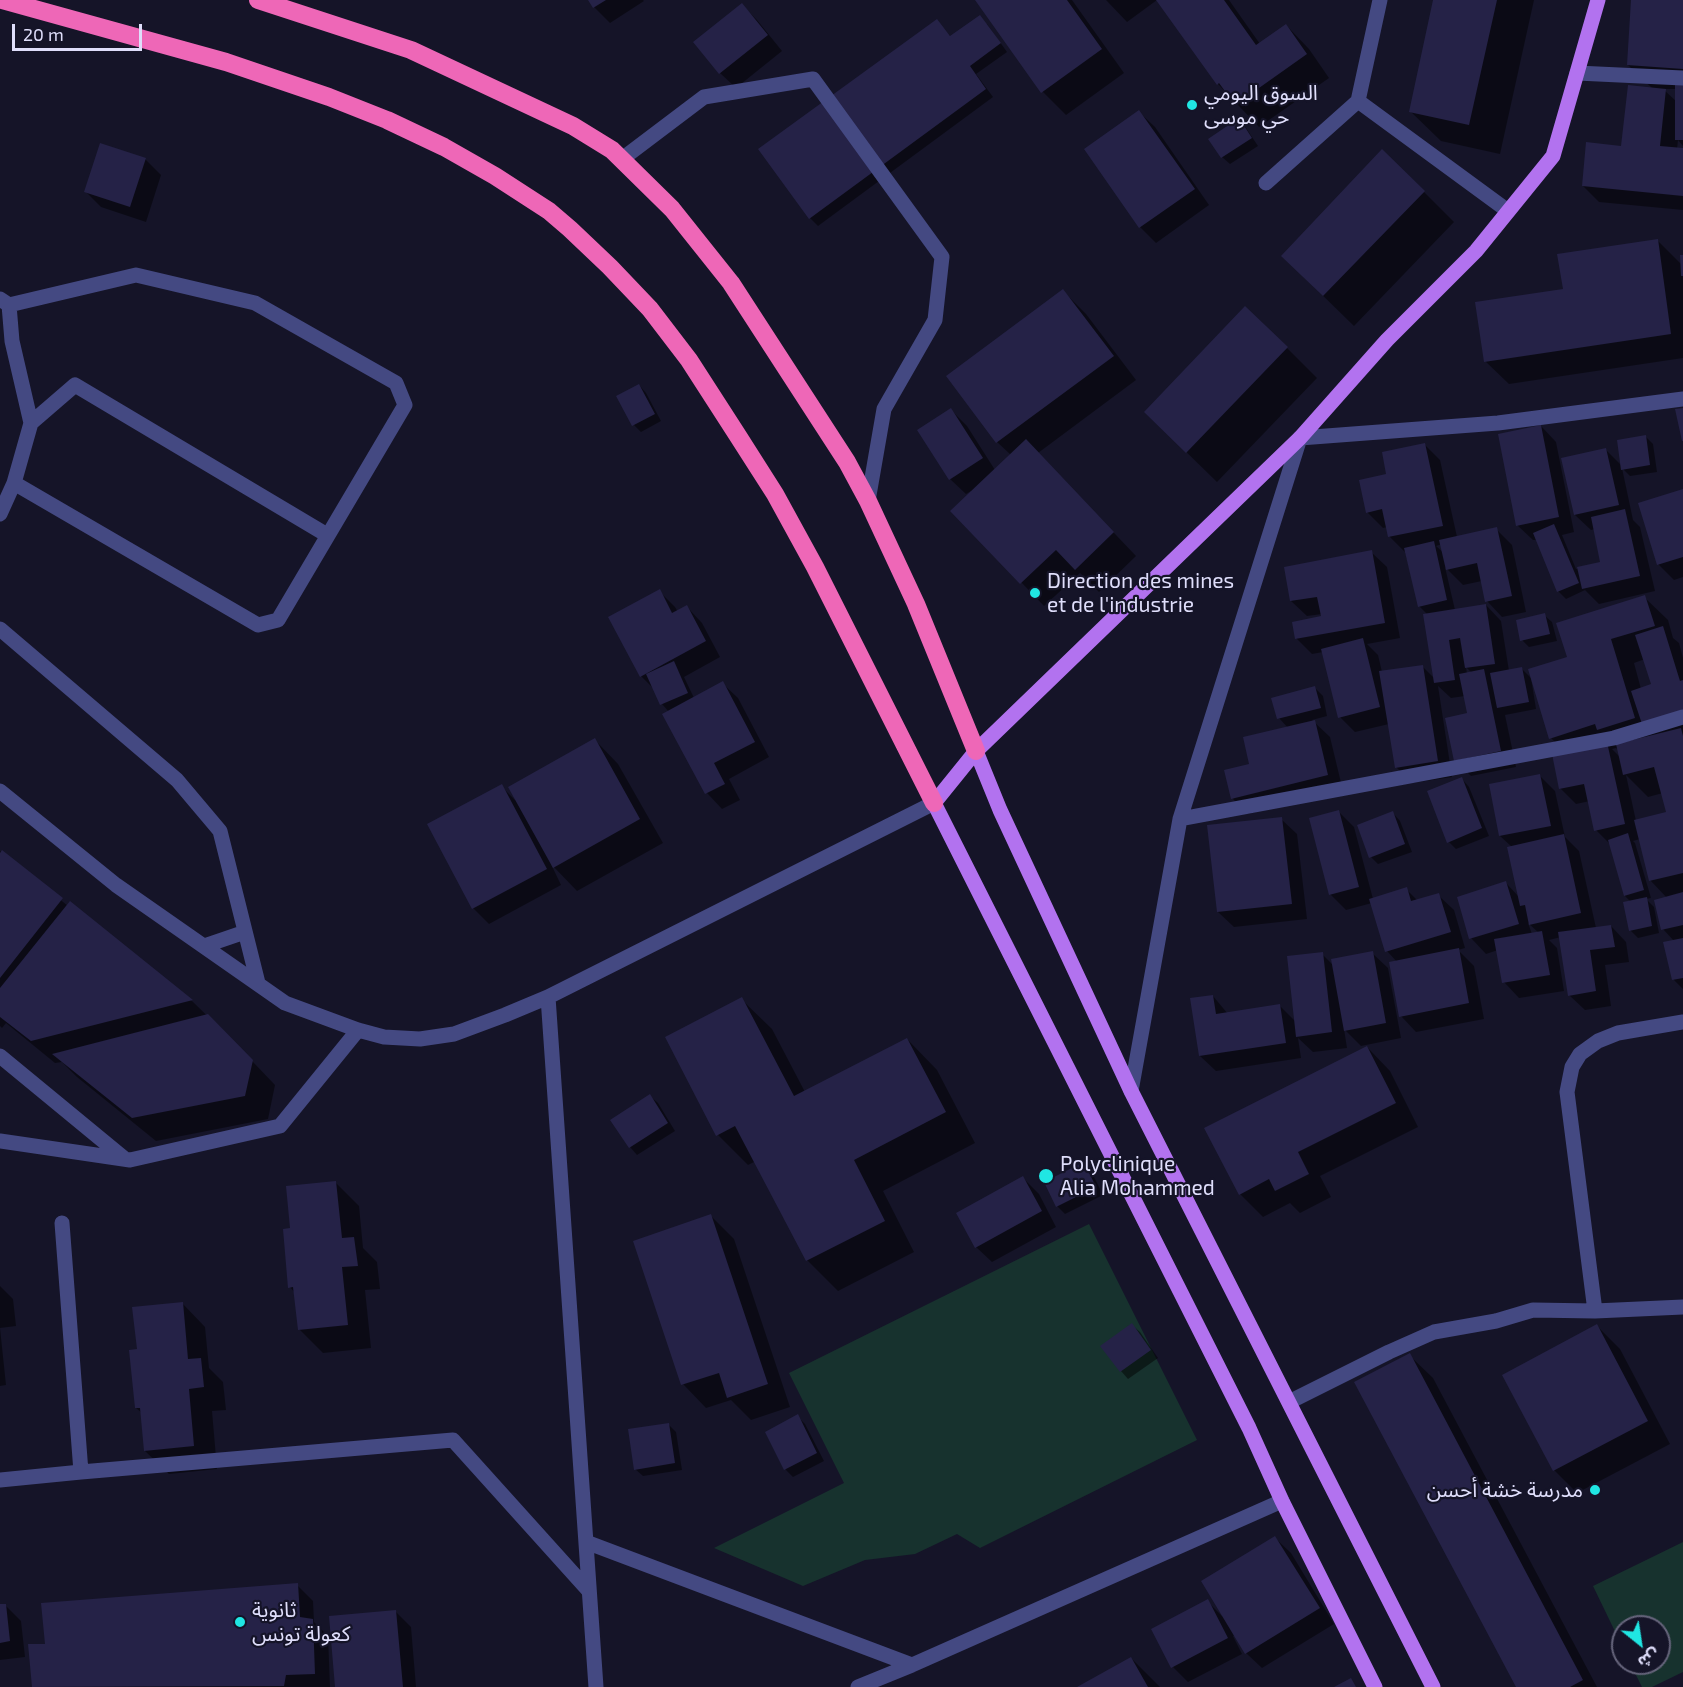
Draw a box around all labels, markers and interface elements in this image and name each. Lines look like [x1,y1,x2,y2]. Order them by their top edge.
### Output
scale bar [15,12,146,50]
text: 20 m [23,23,64,45]
place label: السوق اليومي حي موسى [1204,80,1318,130]
marker: السوق اليومي حي موسى [1185,98,1199,112]
place label: Direction des mines et de l'industrie [1047,568,1234,618]
marker: Direction des mines et de l'industrie [1028,586,1042,600]
place label: Polyclinique Alia Mohammed [1060,1151,1215,1201]
marker: Polyclinique Alia Mohammed [1037,1167,1055,1185]
place label: مدرسة خشة أحسن [1427,1477,1583,1503]
marker: مدرسة خشة أحسن [1588,1483,1602,1497]
place label: ثانوية كعولة تونس [252,1597,350,1647]
marker: ثانوية كعولة تونس [233,1615,247,1629]
north arrow [1611,1615,1671,1675]
text: ش [1635,1646,1663,1673]

